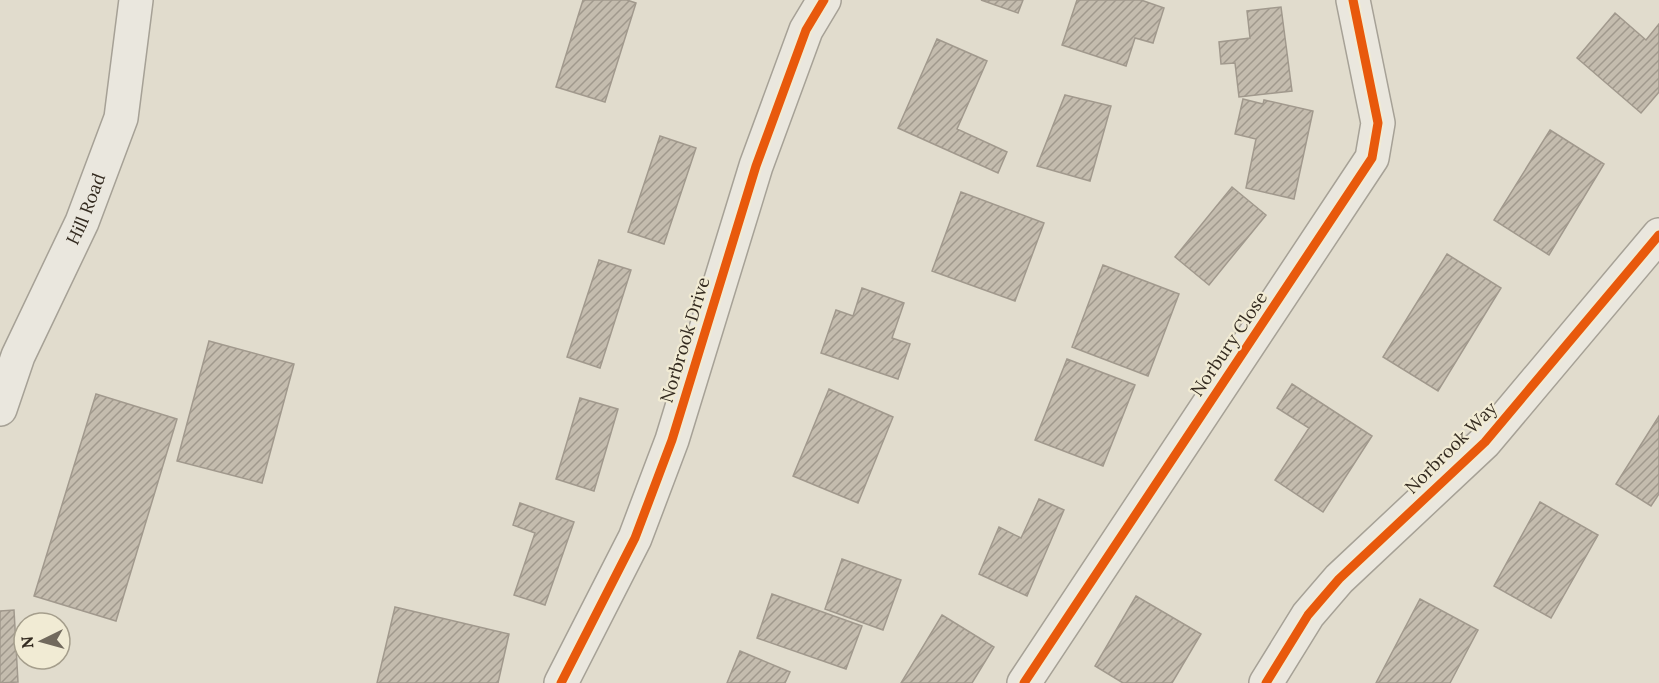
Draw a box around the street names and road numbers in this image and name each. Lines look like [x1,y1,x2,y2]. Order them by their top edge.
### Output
street label: Hill Road [61,170,110,249]
street label: Norbrook Drive [654,274,715,406]
street label: Norbury Close [1185,287,1272,400]
street label: Norbrook Way [1400,396,1502,499]

